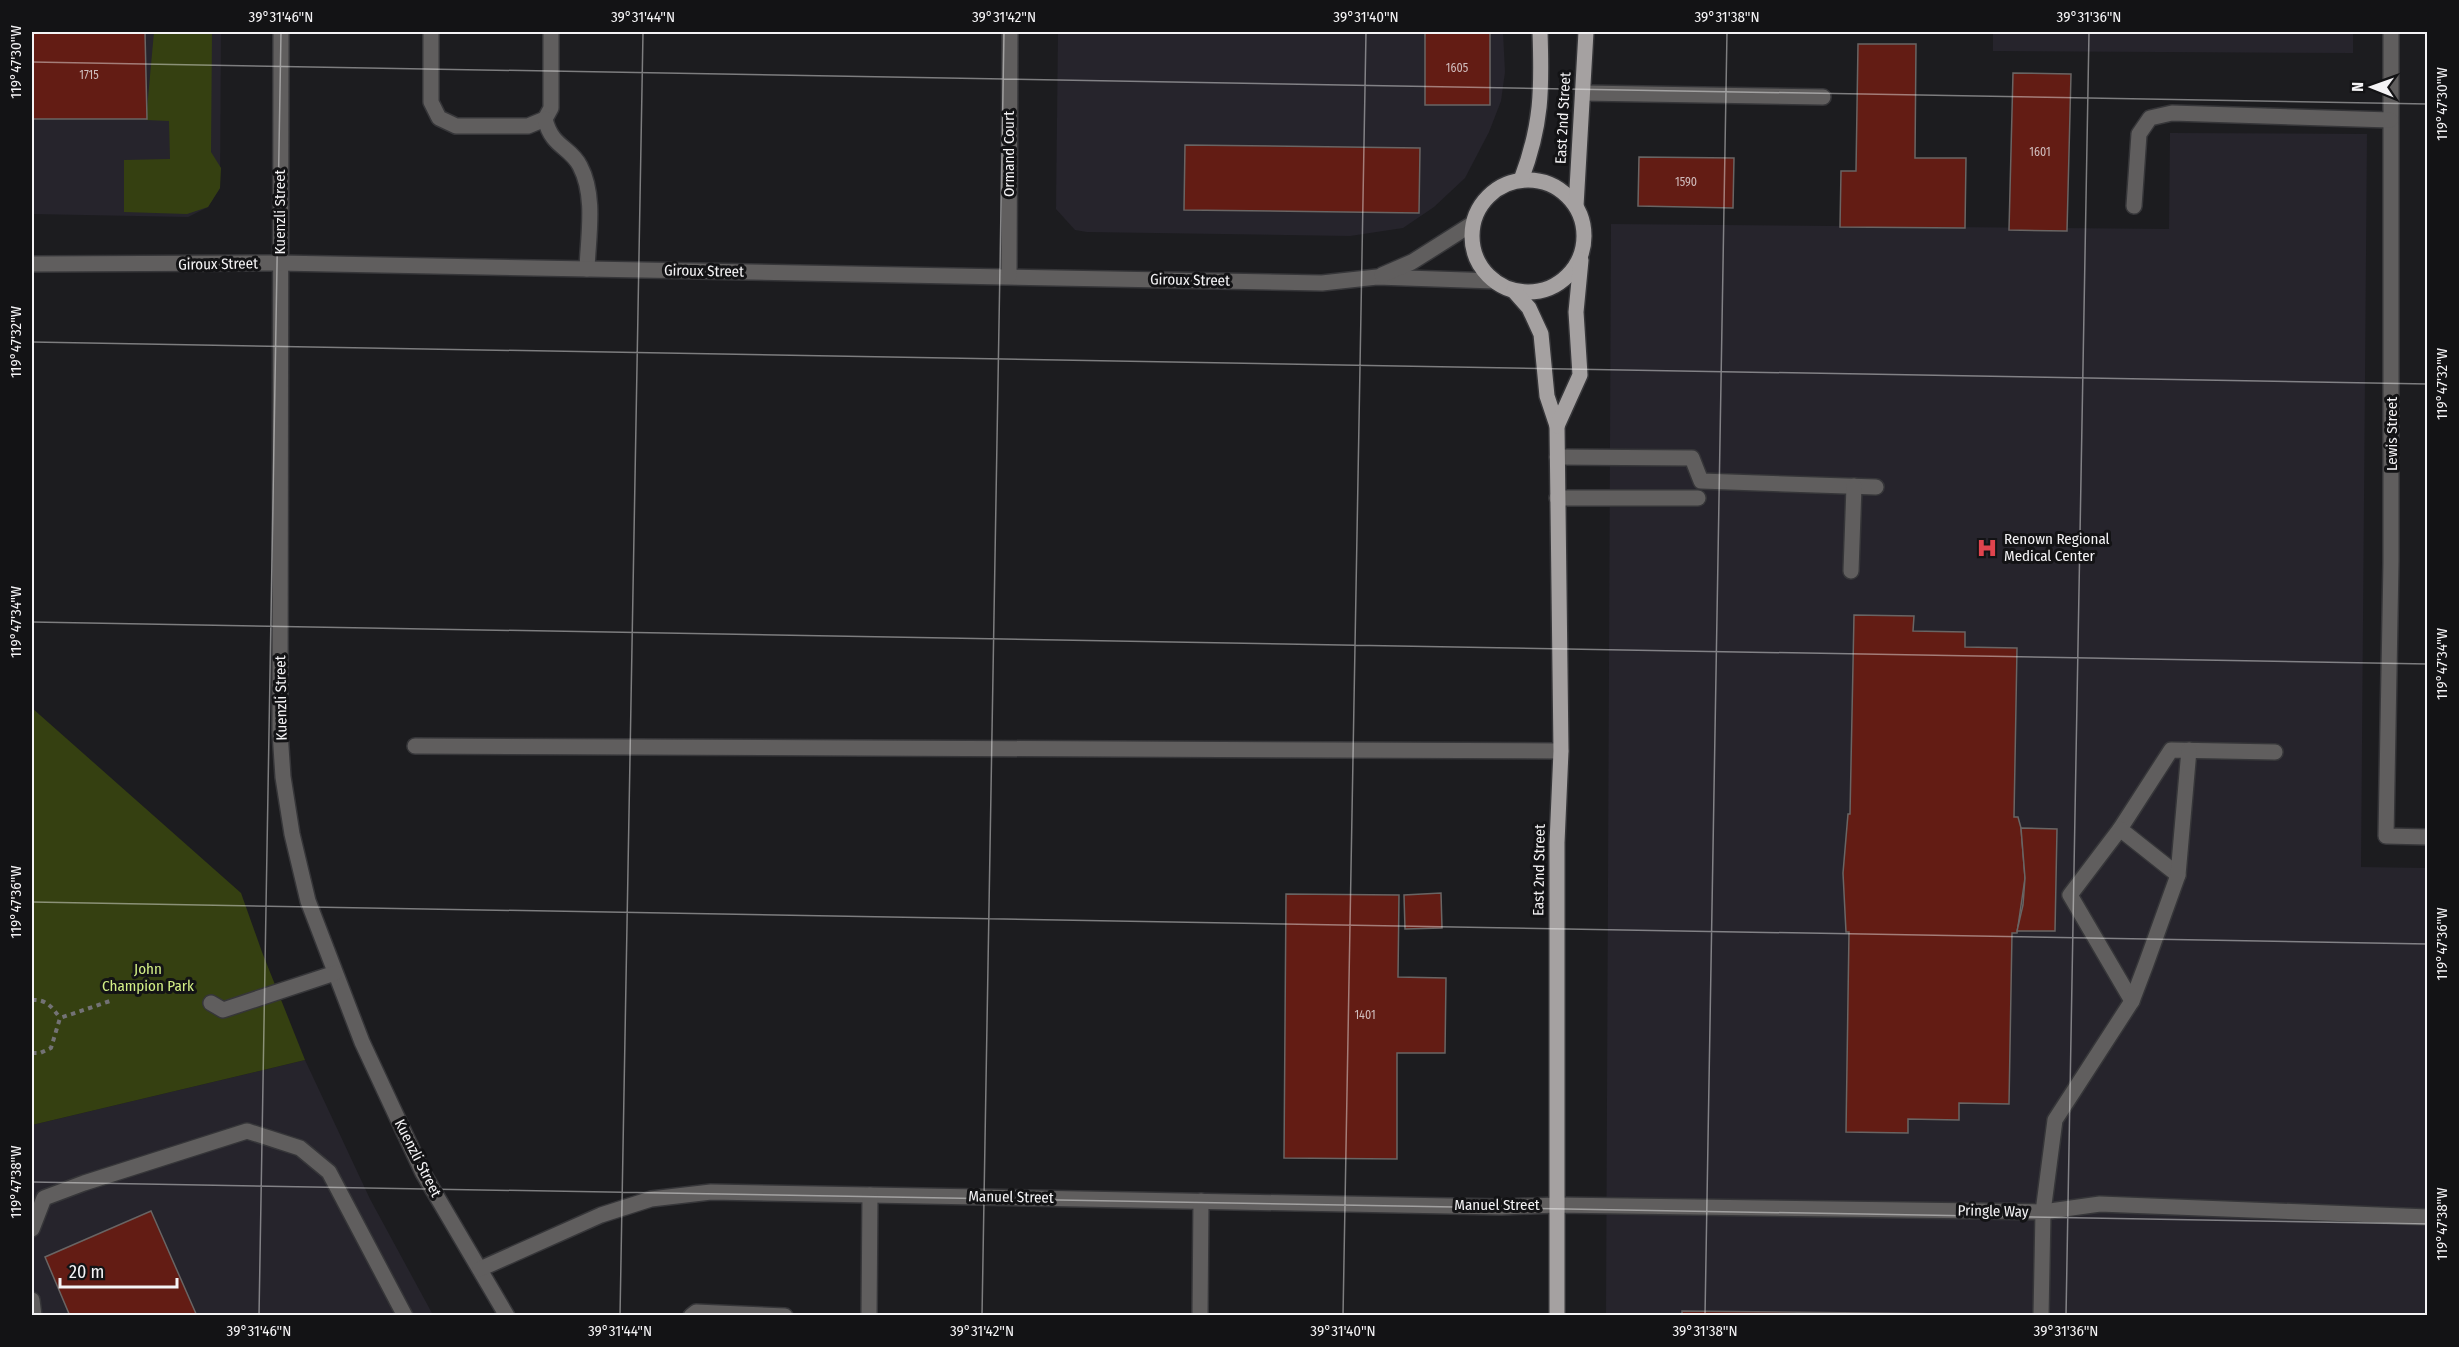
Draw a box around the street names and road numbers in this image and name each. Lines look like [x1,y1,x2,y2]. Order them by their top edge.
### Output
street label: East 2nd Street [1552,72,1574,164]
street label: Ormand Court [1000,111,1018,197]
street label: Kuenzli Street [271,169,289,255]
street label: Giroux Street [178,254,258,274]
street label: Giroux Street [664,261,744,281]
street label: Giroux Street [1150,270,1230,290]
street label: Lewis Street [2383,397,2401,471]
street label: Kuenzli Street [271,655,291,741]
street label: East 2nd Street [1529,824,1549,916]
street label: Kuenzli Street [391,1116,445,1200]
street label: Manuel Street [968,1187,1054,1207]
street label: Manuel Street [1454,1196,1540,1214]
street label: Pringle Way [1957,1201,2029,1221]

